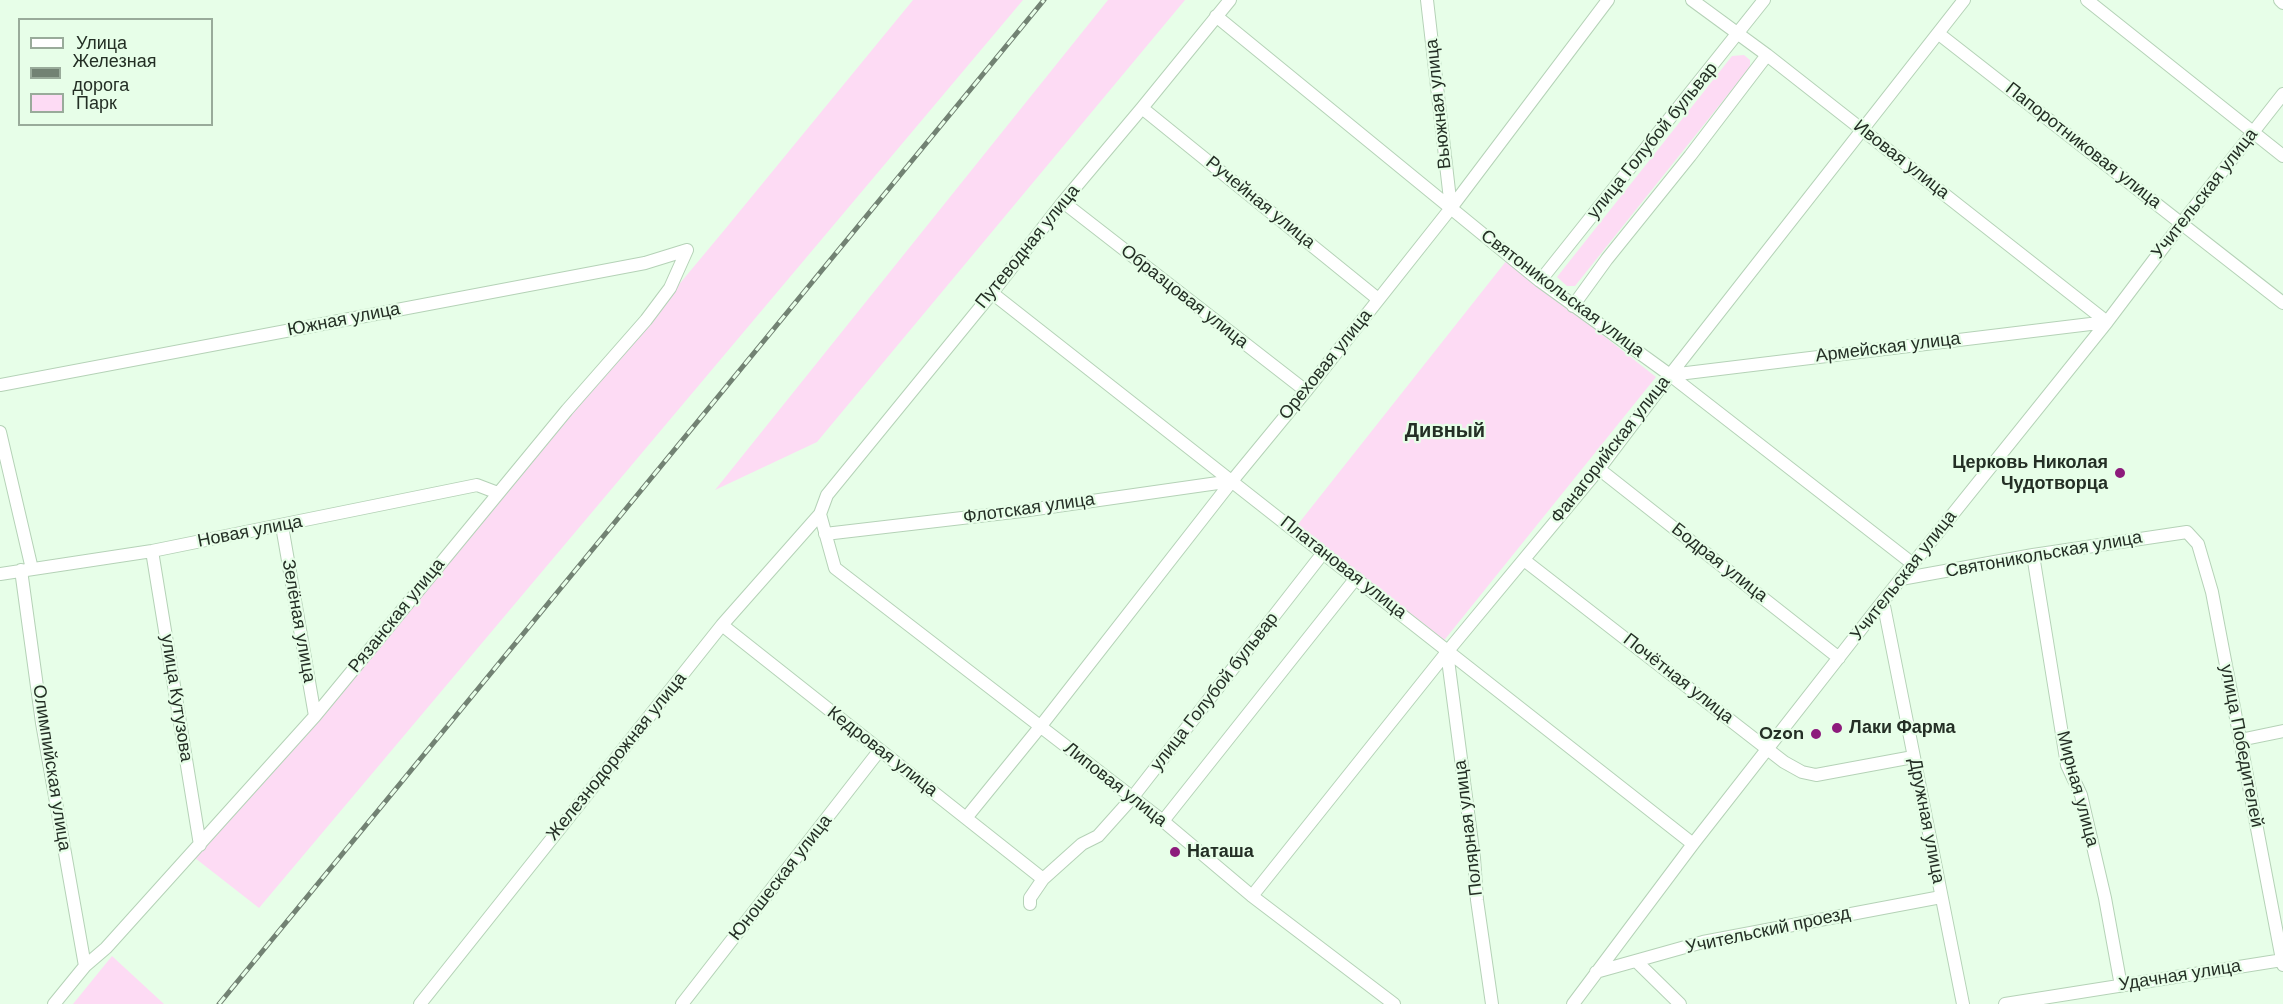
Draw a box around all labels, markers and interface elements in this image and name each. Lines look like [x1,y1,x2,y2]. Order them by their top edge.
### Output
legend [18,18,213,126]
text: Улица [76,31,127,55]
street label: Вьюжная улица [1421,38,1457,170]
text: Железная дорога [73,49,156,97]
street label: улица Голубой бульвар [1583,58,1723,224]
street label: Папоротниковая улица [2001,78,2165,214]
text: Парк [76,91,117,115]
street label: Ивовая улица [1849,116,1953,204]
street label: Учительская улица [2147,125,2263,263]
street label: Ручейная улица [1201,152,1319,254]
street label: Путеводная улица [971,181,1085,313]
street label: Святоникольская улица [1476,225,1648,363]
street label: Образцовая улица [1116,241,1252,353]
street label: Южная улица [286,299,402,341]
street label: Ореховая улица [1275,305,1377,425]
street label: Армейская улица [1814,328,1962,368]
street label: Фанагорийская улица [1547,372,1675,528]
district label: Дивный [1405,420,1485,444]
place label: Церковь Николая Чудотворца [1952,452,2108,494]
marker: Церковь Николая Чудотворца [2113,466,2127,480]
street label: Флотская улица [962,489,1096,529]
street label: Учительская улица [1846,507,1962,645]
street label: Новая улица [196,511,304,553]
street label: Платановая улица [1275,512,1411,624]
street label: Бодрая улица [1667,519,1771,607]
street label: Святоникольская улица [1944,527,2144,583]
street label: Рязанская улица [344,555,450,677]
street label: Зелёная улица [277,558,319,684]
street label: улица Голубой бульвар [1146,608,1284,776]
street label: Почётная улица [1618,629,1738,729]
street label: улица Кутузова [155,633,197,763]
street label: улица Победителей [2215,663,2267,829]
street label: Железнодорожная улица [543,669,691,845]
street label: Олимпийская улица [27,683,75,853]
street label: Кедровая улица [823,702,941,802]
place label: Лаки Фарма [1849,717,1956,739]
marker: Лаки Фарма [1830,721,1844,735]
place label: Ozon [1759,723,1804,745]
marker: Ozon [1809,727,1823,741]
street label: Мирная улица [2051,729,2103,849]
street label: Липовая улица [1059,738,1171,832]
street label: Дружная улица [1903,757,1949,885]
street label: Полярная улица [1450,759,1488,897]
street label: Юношеская улица [725,811,837,945]
place label: Наташа [1187,841,1254,863]
marker: Наташа [1168,845,1182,859]
street label: Учительский проезд [1684,903,1852,959]
street label: Удачная улица [2117,956,2243,996]

